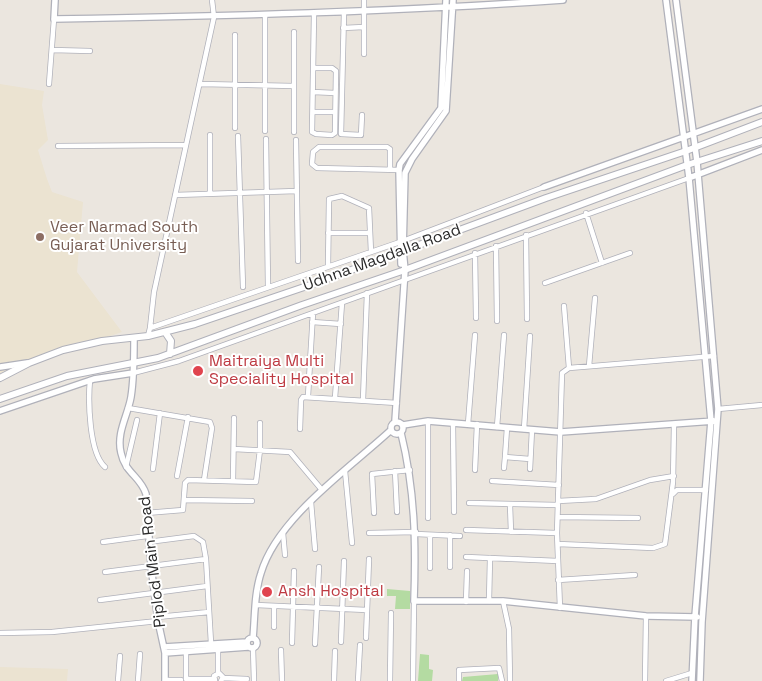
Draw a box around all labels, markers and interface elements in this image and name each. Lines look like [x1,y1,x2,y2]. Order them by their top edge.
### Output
place label: Veer Narmad South Gujarat University [50,218,198,256]
street label: Udhna Magdalla Road [300,220,464,296]
marker: Veer Narmad South Gujarat University [34,231,46,243]
place label: Maitraiya Multi Speciality Hospital [209,352,354,390]
marker: Maitraiya Multi Speciality Hospital [191,364,205,378]
street label: Piplod Main Road [135,495,171,629]
place label: Ansh Hospital [278,582,384,602]
marker: Ansh Hospital [260,585,274,599]

